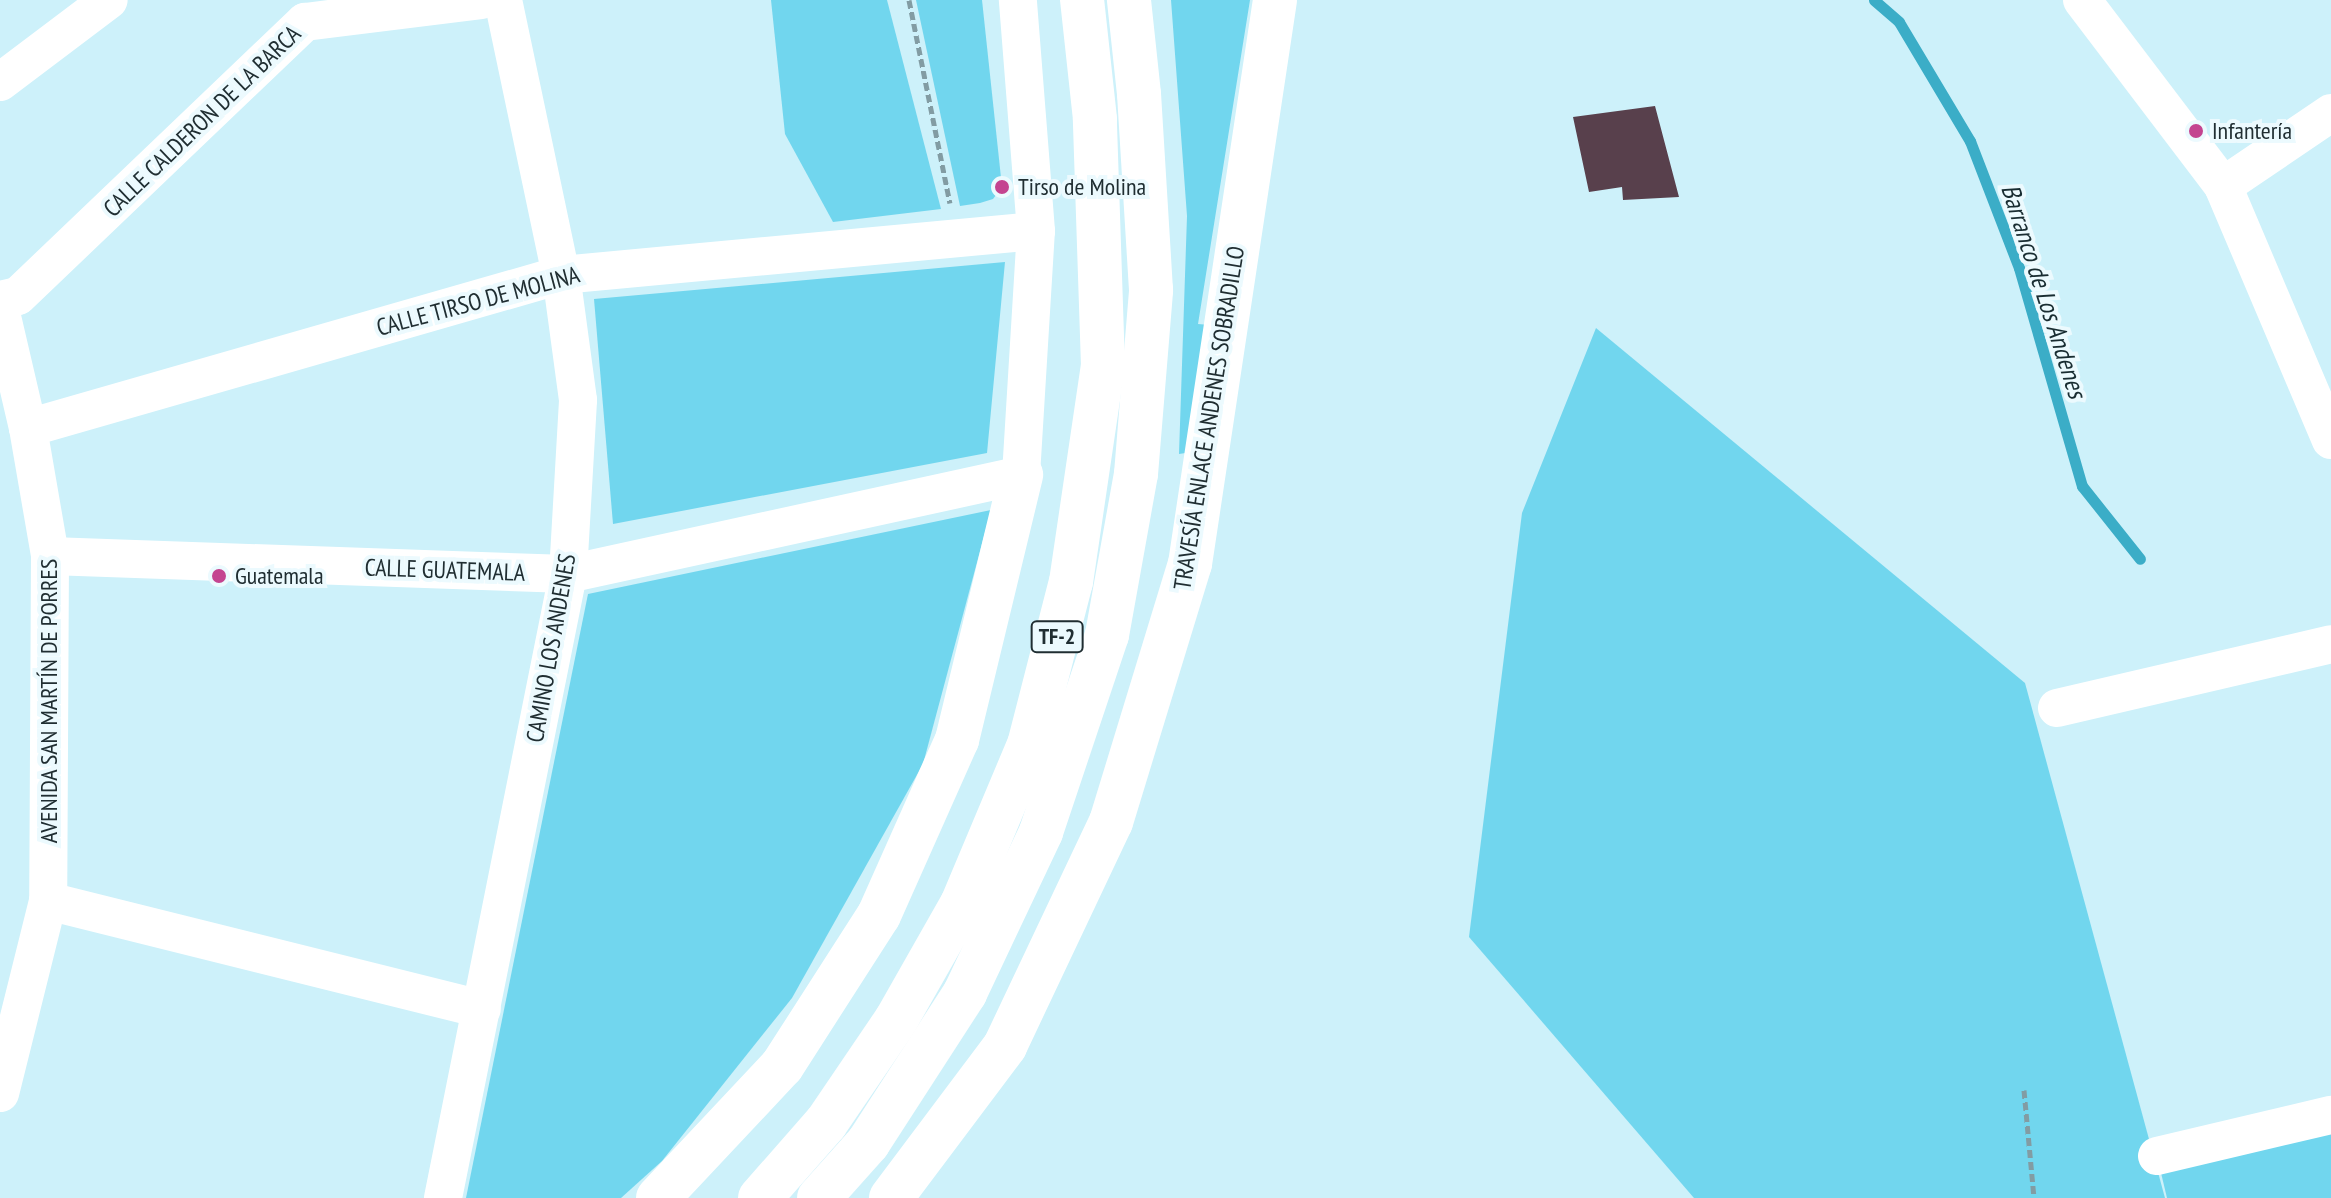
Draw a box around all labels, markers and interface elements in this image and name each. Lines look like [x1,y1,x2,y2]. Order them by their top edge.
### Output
street label: CALLE CALDERON DE LA BARCA [97,19,307,223]
place label: Infantería [2212,117,2292,145]
marker: Infantería [2187,122,2205,140]
place label: Tirso de Molina [1018,173,1146,201]
marker: Tirso de Molina [993,178,1011,196]
water label: Barranco de Los Andenes [1995,180,2093,402]
street label: TRAVESÍA ENLACE ANDENES SOBRADILLO [1167,243,1251,593]
street label: CALLE TIRSO DE MOLINA [373,260,583,342]
street label: CAMINO LOS ANDENES [520,551,582,745]
street label: CALLE GUATEMALA [364,553,526,587]
street label: AVENIDA SAN MARTÍN DE PORRES [35,558,63,844]
place label: Guatemala [235,562,324,590]
marker: Guatemala [210,567,228,585]
road number: TF-2 [1029,619,1085,655]

